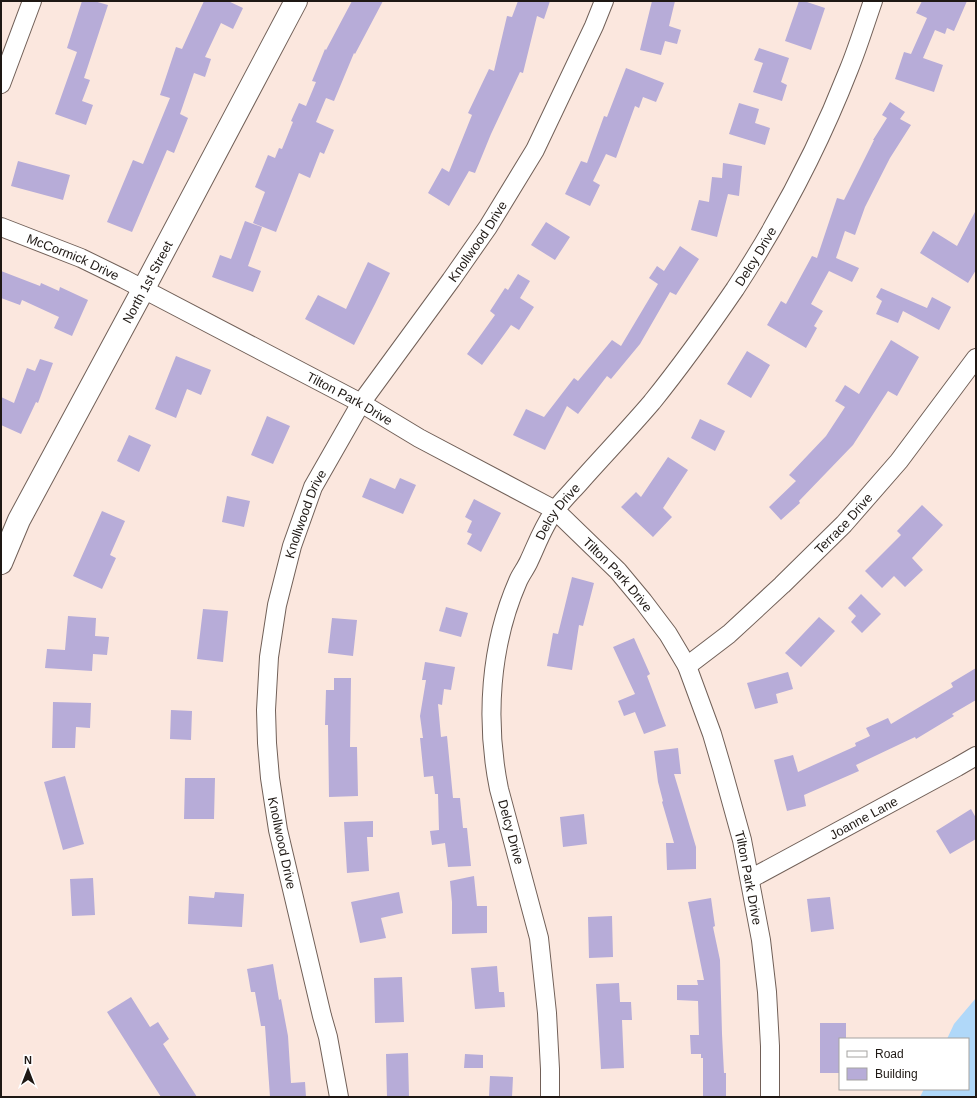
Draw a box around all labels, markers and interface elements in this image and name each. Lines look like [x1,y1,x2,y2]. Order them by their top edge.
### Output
street label: Knollwood Drive [445,198,510,284]
street label: Delcy Drive [732,224,779,289]
street label: McCormick Drive [25,230,122,283]
street label: North 1st Street [119,238,175,326]
street label: Tilton Park Drive [304,369,395,428]
street label: Knollwood Drive [282,467,329,560]
street label: Delcy Drive [532,480,583,542]
street label: Terrace Drive [811,490,875,556]
street label: Tilton Park Drive [580,534,656,615]
street label: Joanne Lane [827,793,900,842]
street label: Knollwood Drive [265,795,299,891]
street label: Delcy Drive [495,798,527,866]
street label: Tilton Park Drive [732,829,765,926]
legend [839,1038,969,1090]
text: Road [875,1047,904,1061]
north arrow [8,1050,48,1090]
text: N [24,1054,32,1066]
text: Building [875,1067,918,1081]

